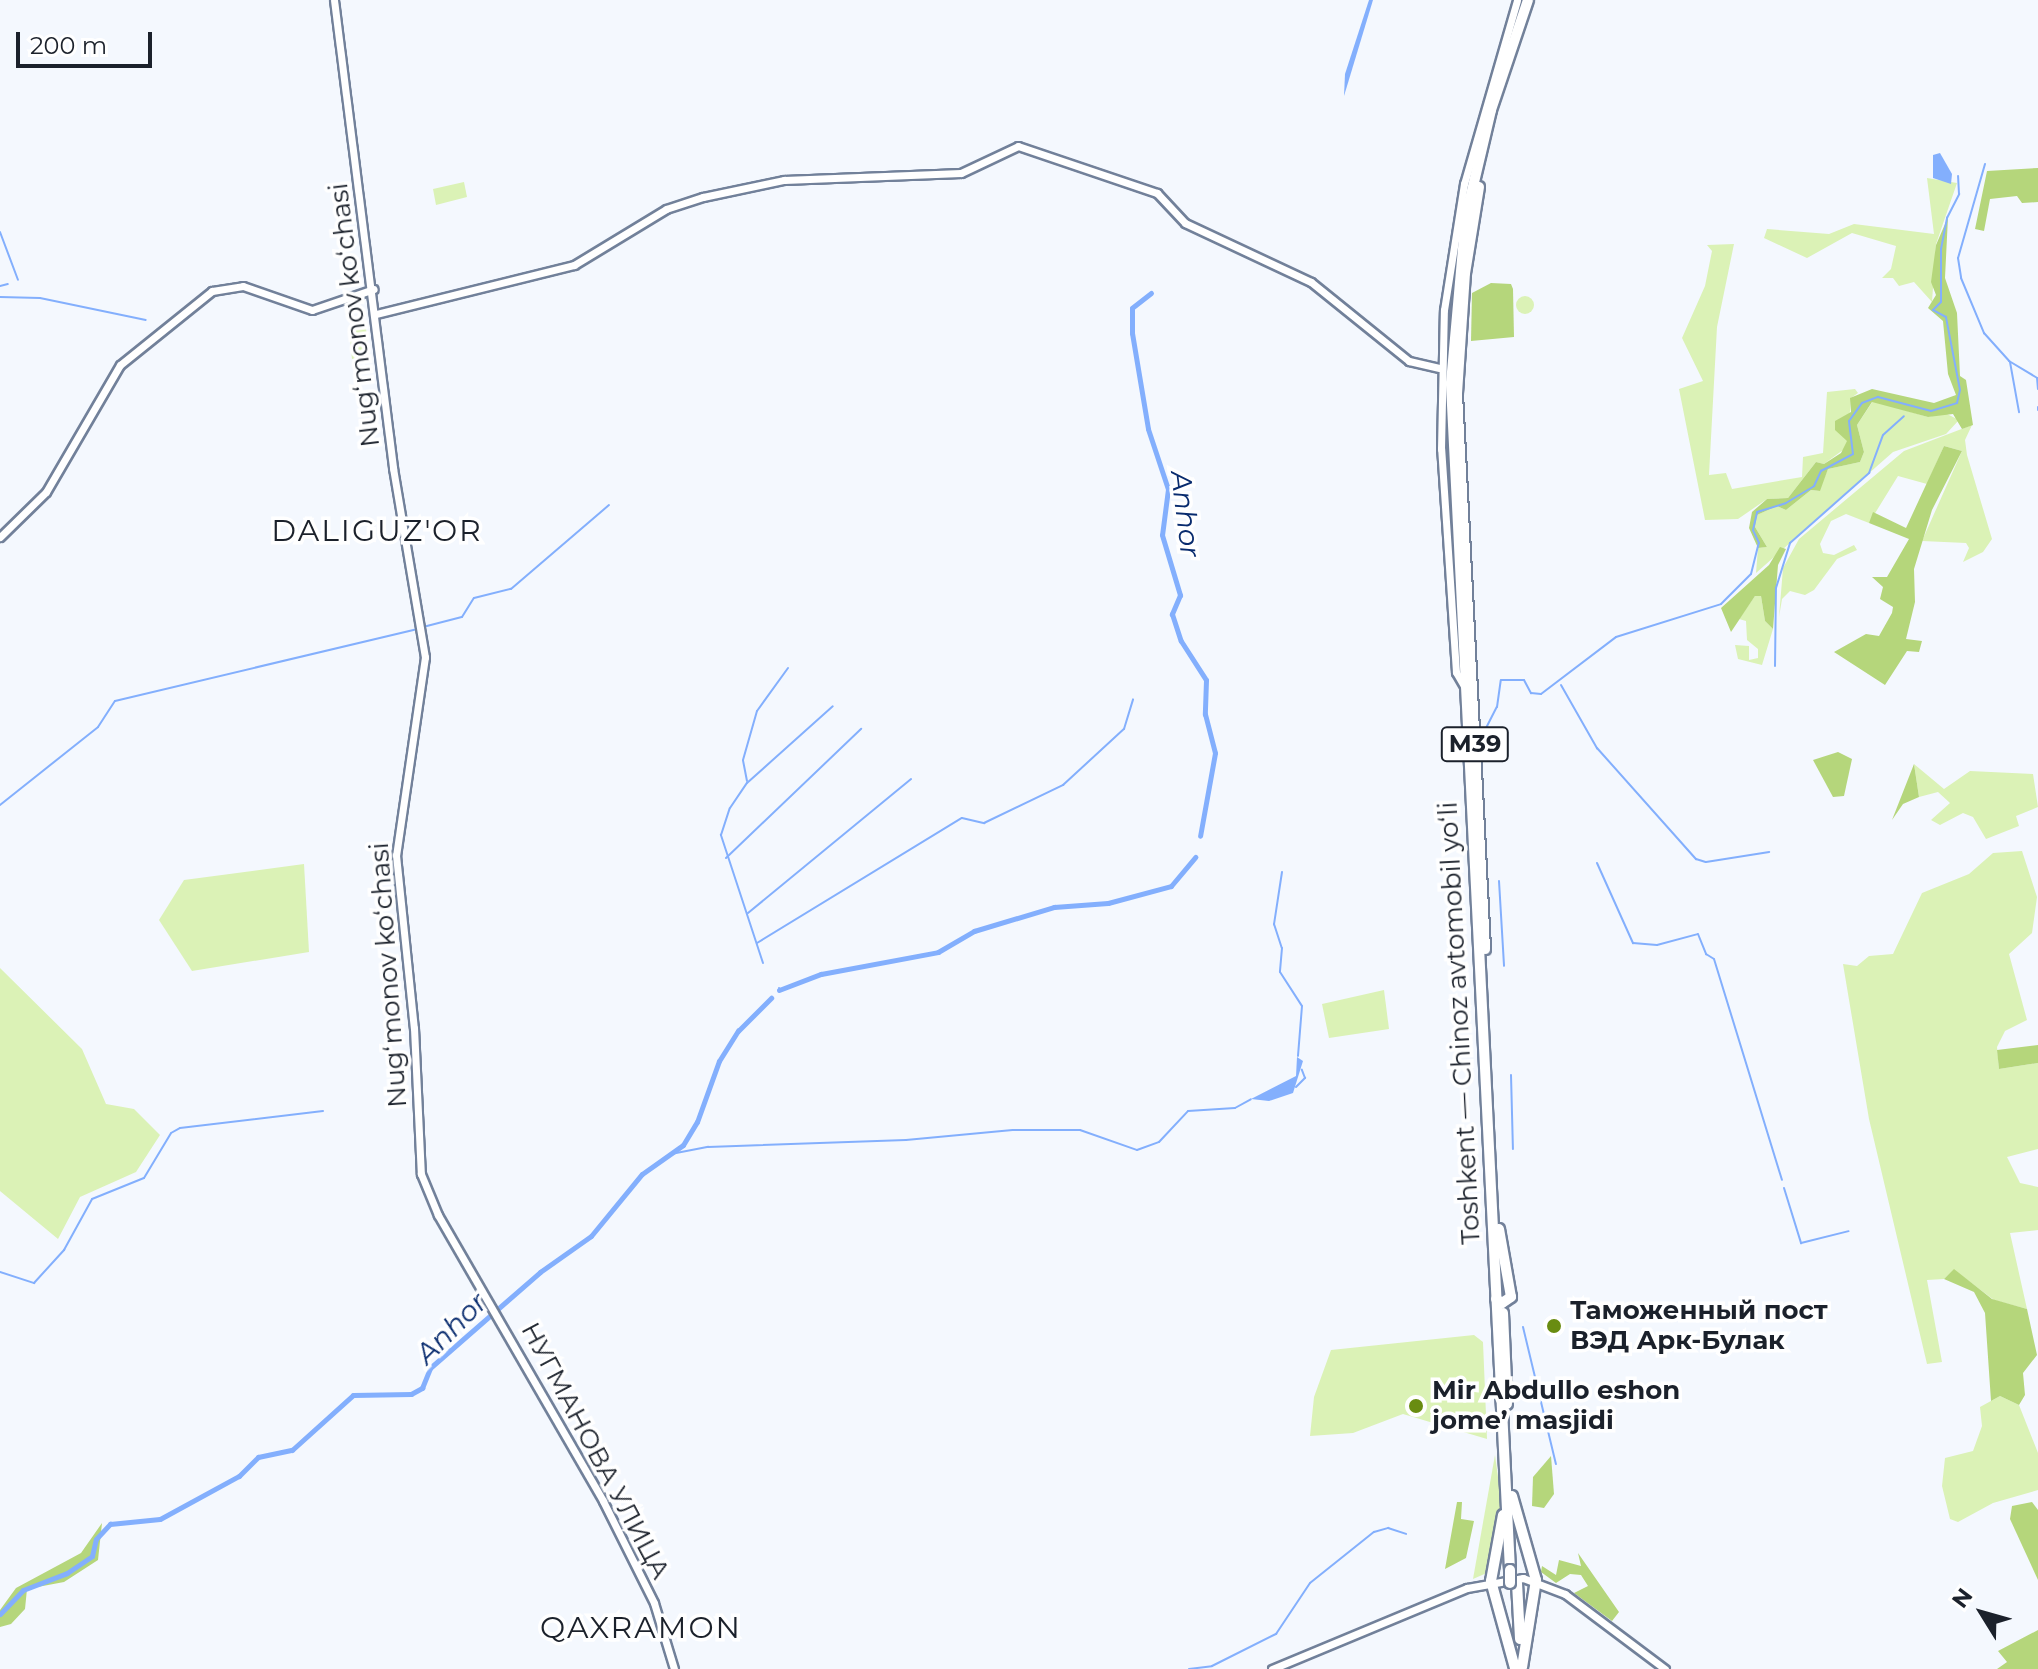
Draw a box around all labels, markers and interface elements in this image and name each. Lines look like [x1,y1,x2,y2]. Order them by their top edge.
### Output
scale bar [20,16,156,66]
text: 200 m [30,31,107,60]
street label: Nugʻmonov koʻchasi [323,181,387,449]
water label: Anhor [1164,469,1208,559]
district label: DALIGUZ'OR [271,513,483,549]
road number: M39 [1439,724,1511,764]
street label: Toshkent — Chinoz avtomobil yoʻli [1433,801,1487,1245]
street label: Nugʻmonov koʻchasi [364,841,414,1109]
water label: Anhor [408,1285,494,1371]
place label: Таможенный пост ВЭД Арк-Булак [1570,1295,1828,1356]
street label: НУГМАНОВА УЛИЦА [514,1317,676,1585]
marker: Таможенный пост ВЭД Арк-Булак [1545,1317,1563,1335]
place label: Mir Abdullo eshon jome’ masjidi [1432,1375,1680,1436]
marker: Mir Abdullo eshon jome’ masjidi [1407,1397,1425,1415]
north arrow [1942,1573,2022,1653]
text: N [1946,1583,1979,1613]
district label: QAXRAMON [540,1610,742,1646]

